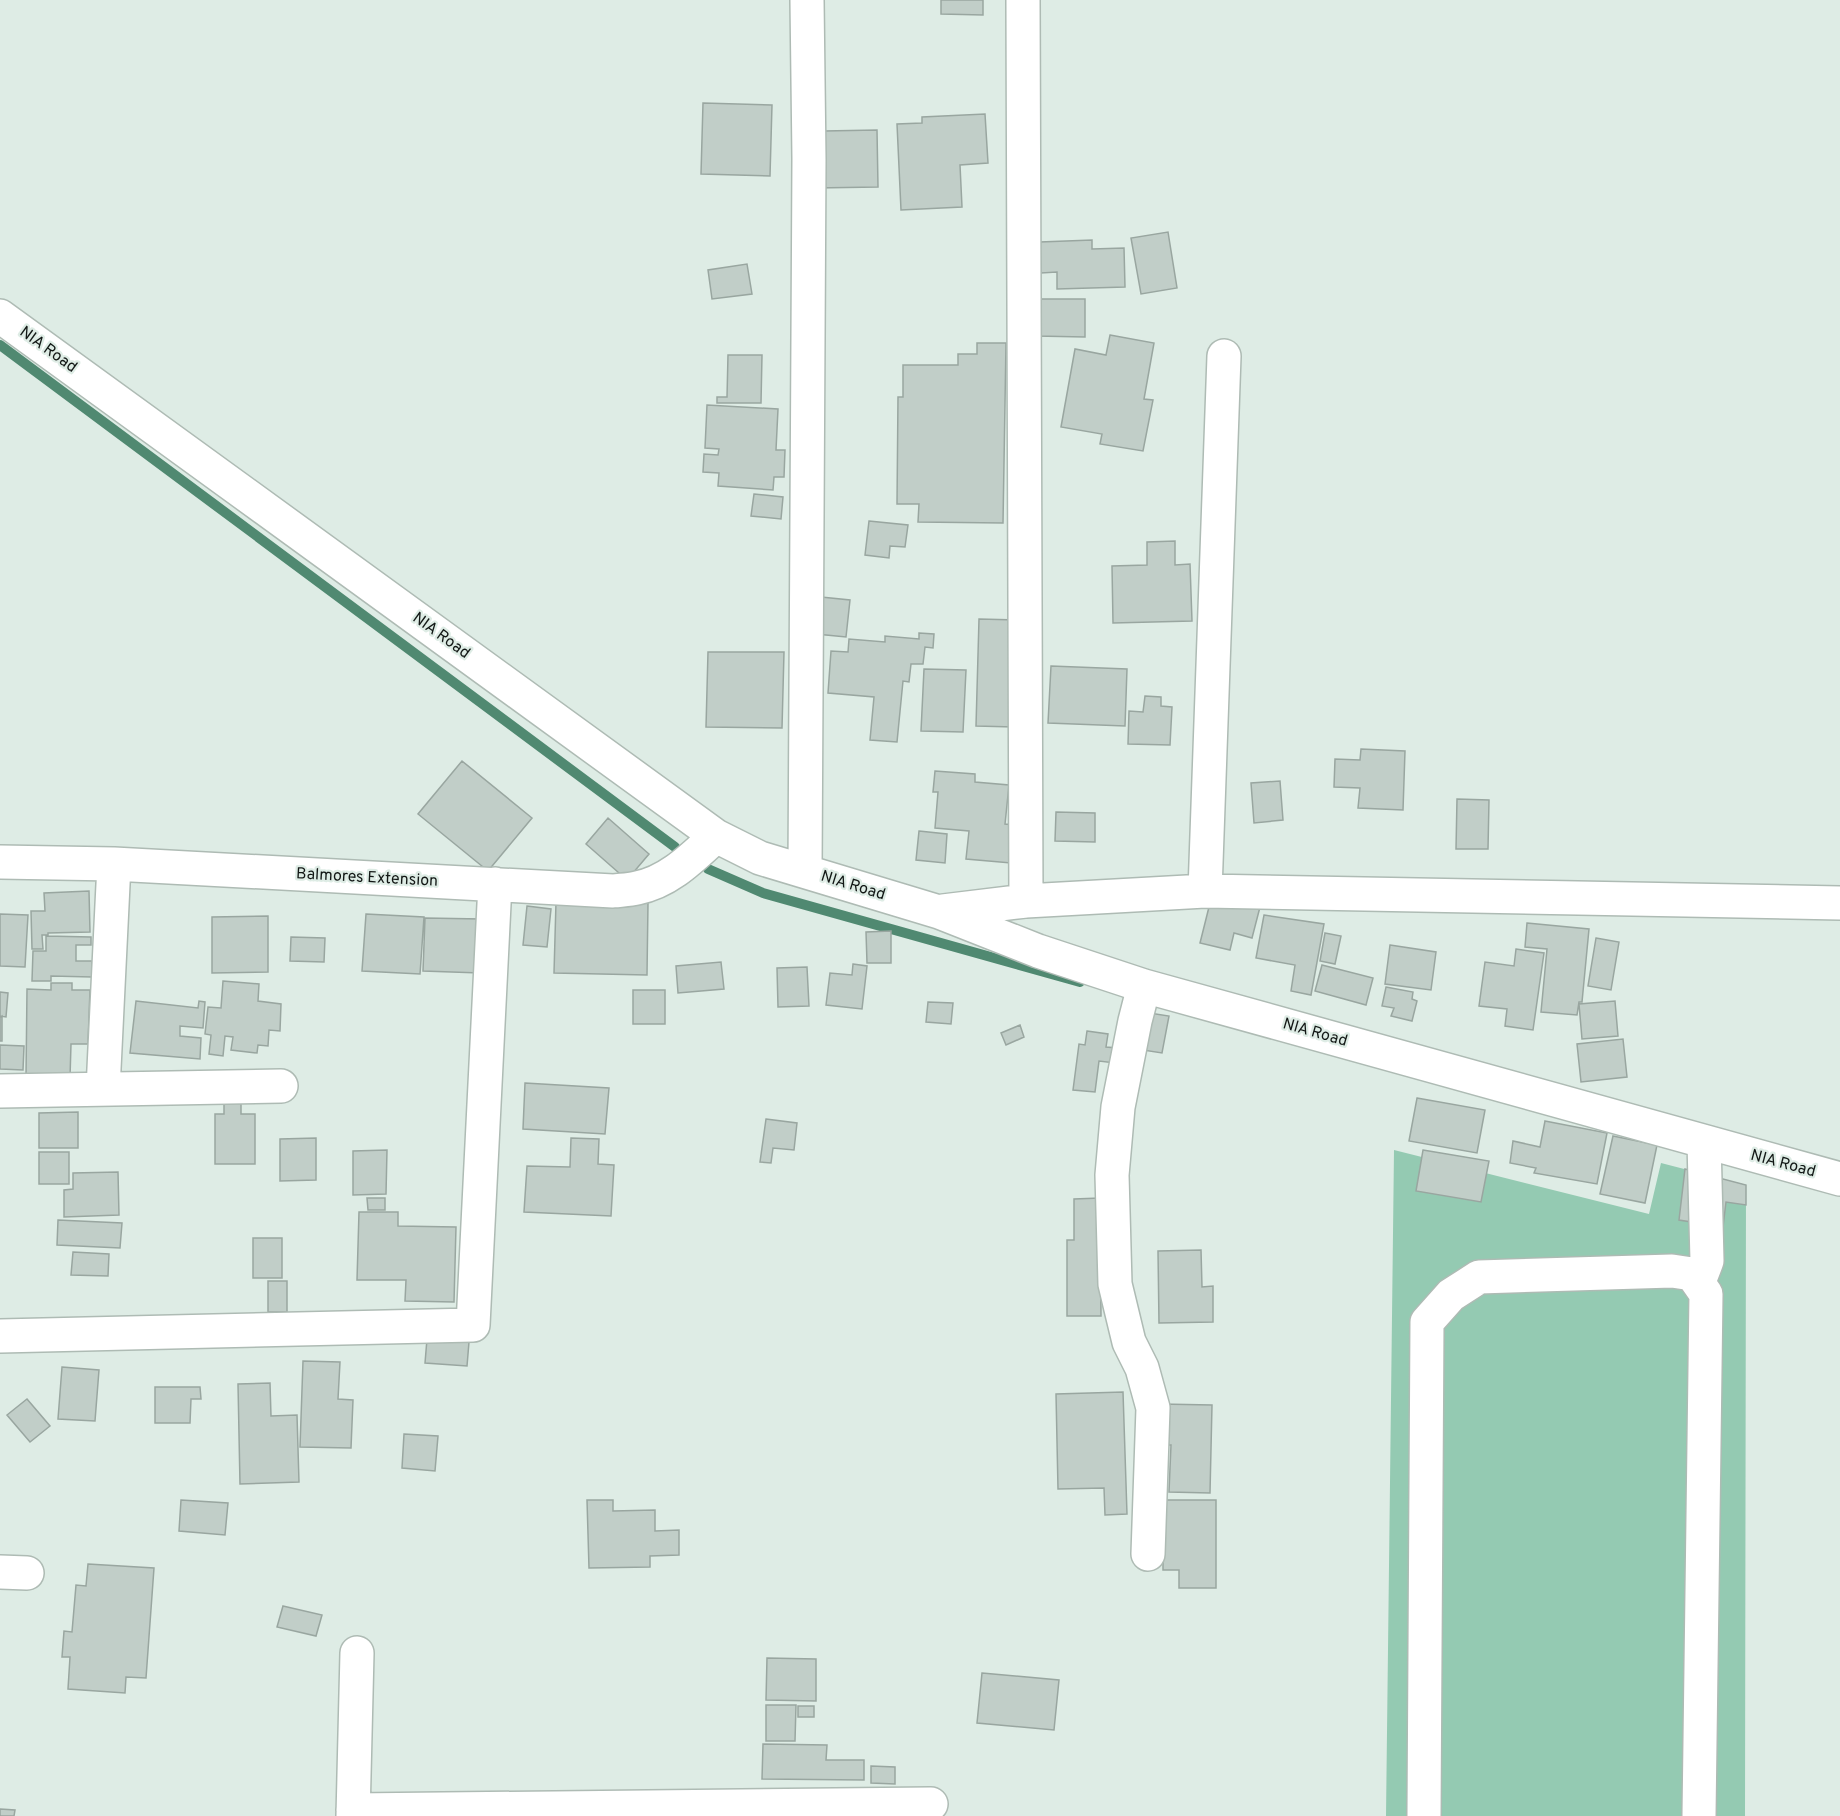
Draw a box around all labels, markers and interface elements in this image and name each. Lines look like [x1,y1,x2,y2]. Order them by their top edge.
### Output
street label: NIA Road [15,322,81,378]
street label: NIA Road [408,608,474,664]
street label: Balmores Extension [295,864,439,892]
street label: NIA Road [818,867,888,905]
street label: NIA Road [1280,1014,1350,1052]
street label: NIA Road [1748,1146,1818,1182]

